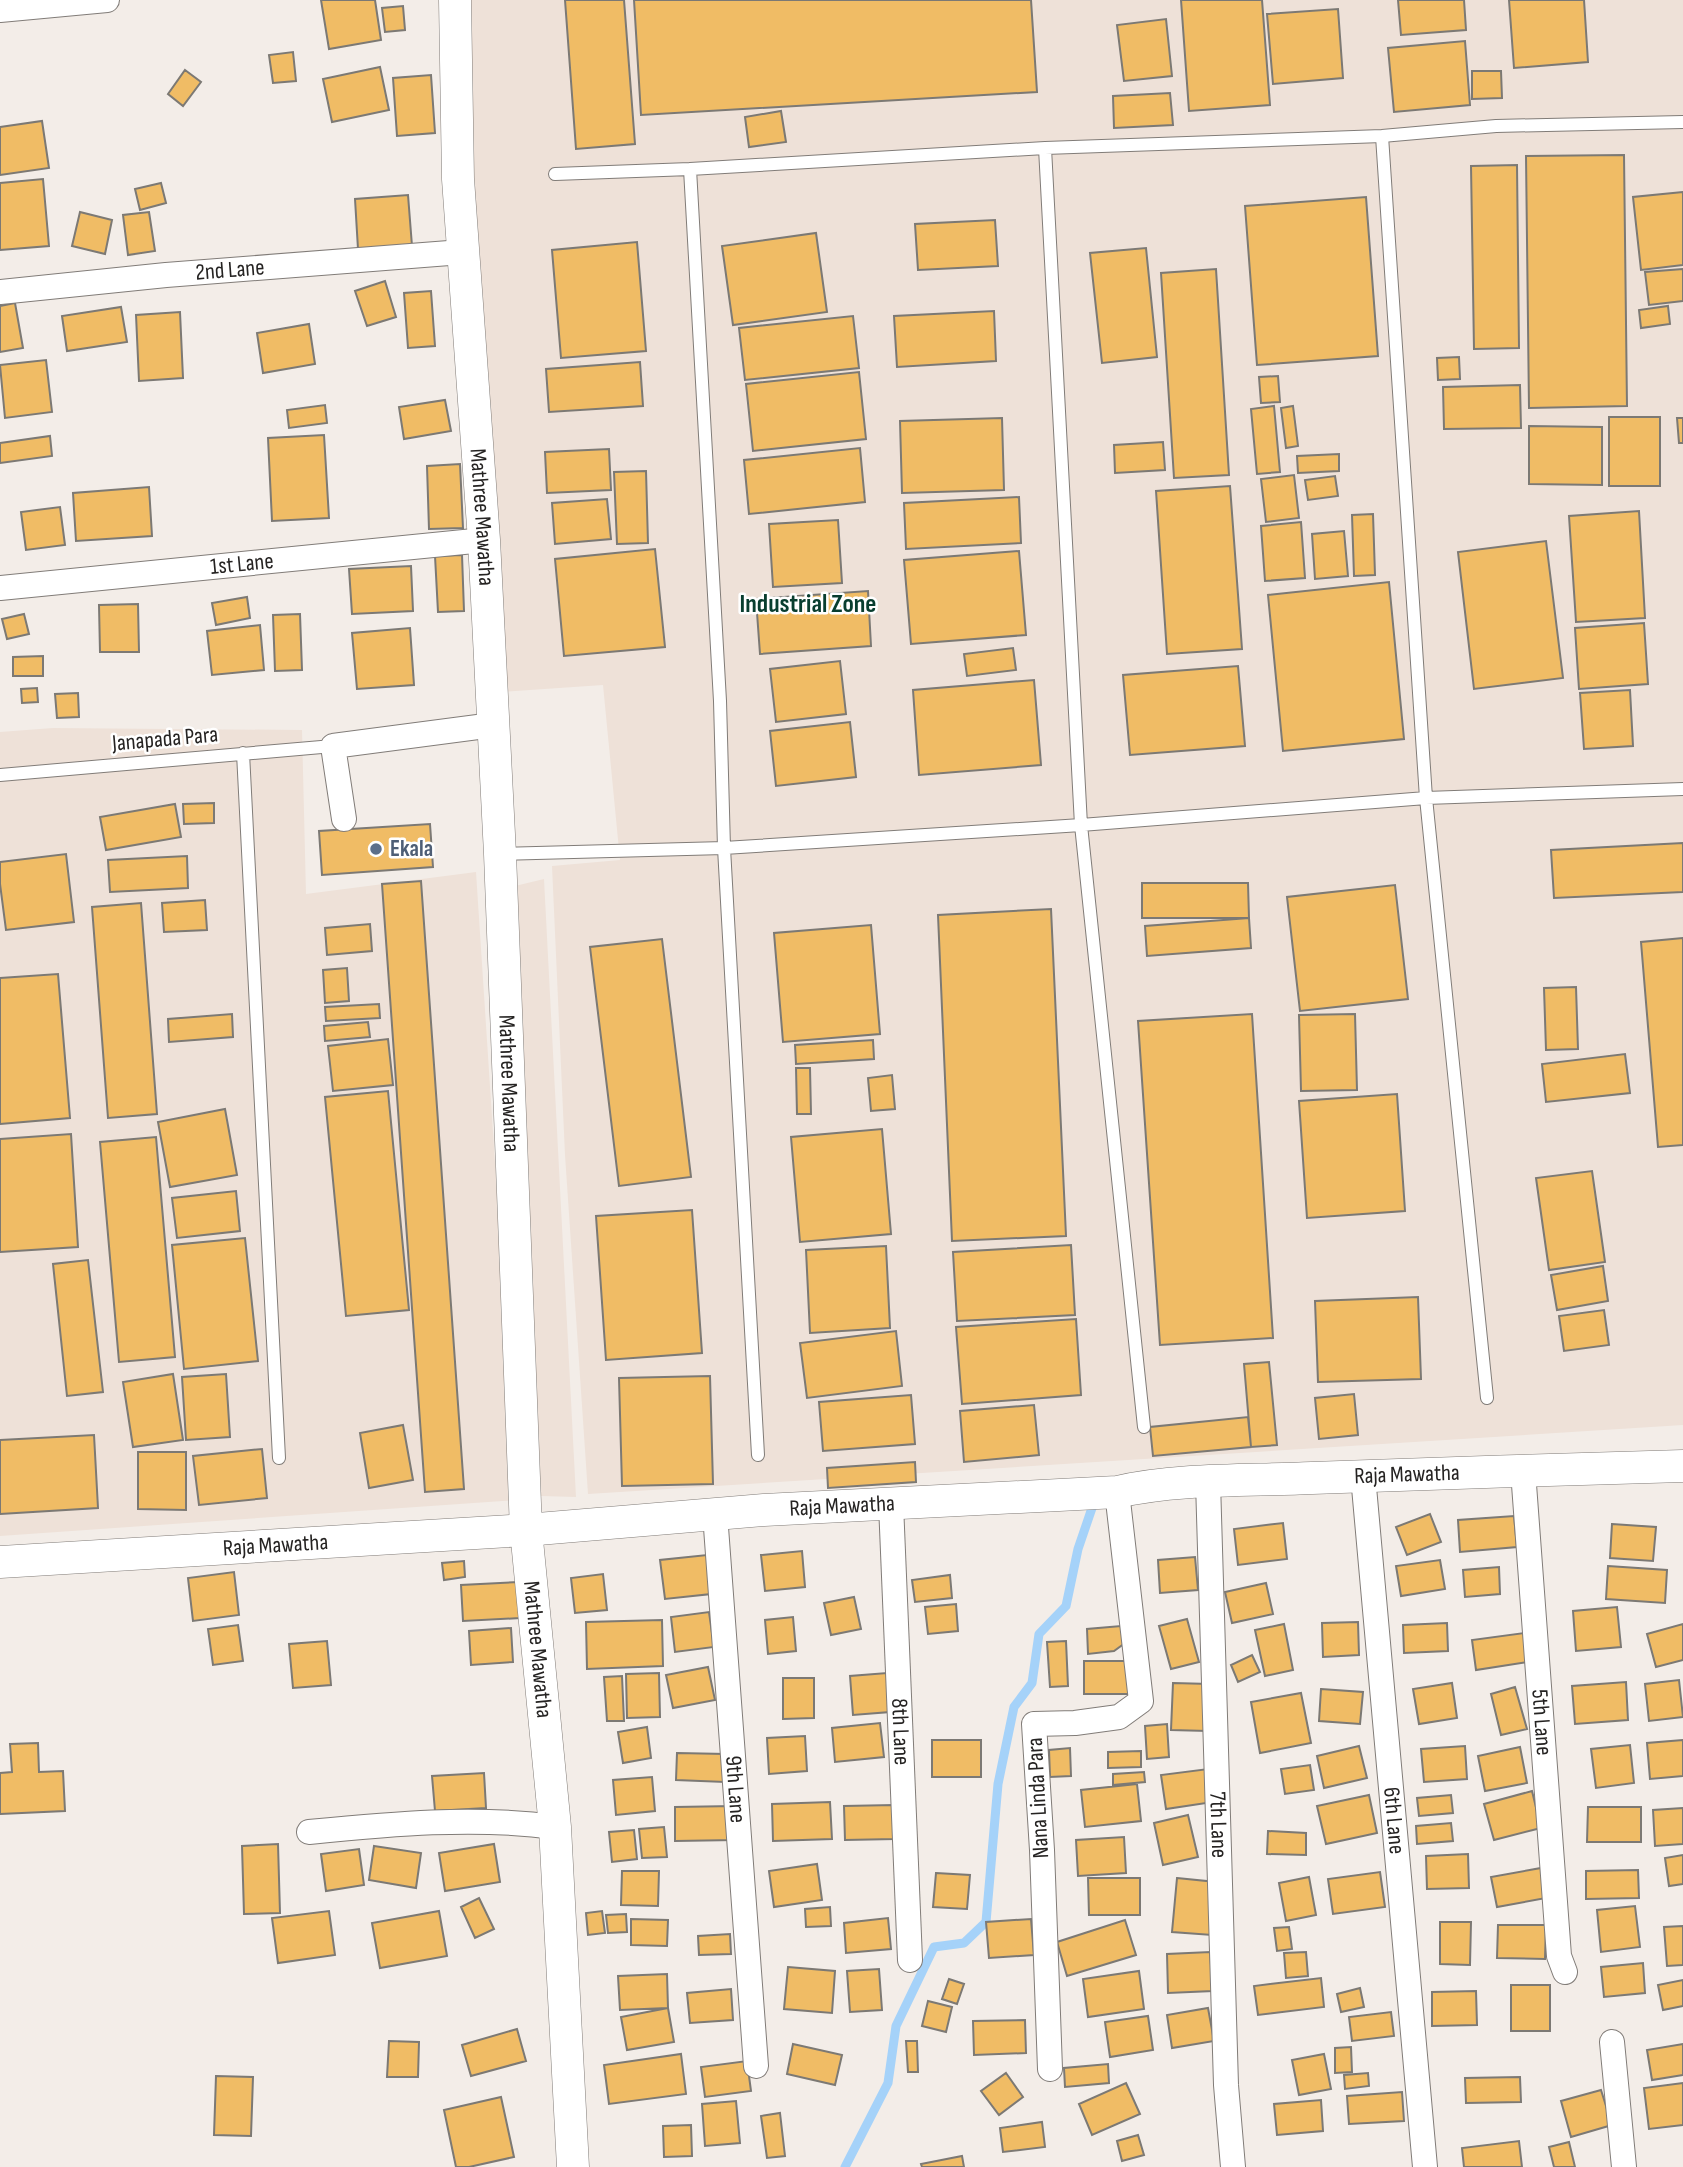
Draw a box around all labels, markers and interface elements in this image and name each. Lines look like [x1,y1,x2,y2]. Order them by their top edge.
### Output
street label: 2nd Lane [194,253,265,287]
street label: Mathree Mawatha [463,448,500,586]
street label: 1st Lane [209,547,275,581]
district label: Industrial Zone [740,589,876,620]
street label: Janapada Para [110,720,219,758]
place label: Ekala [390,835,433,863]
marker: Ekala [368,841,384,857]
street label: Mathree Mawatha [492,1014,525,1153]
street label: Raja Mawatha [1354,1459,1460,1490]
street label: Raja Mawatha [789,1489,895,1523]
street label: Raja Mawatha [222,1528,329,1562]
street label: Mathree Mawatha [517,1580,558,1719]
street label: 5th Lane [1525,1688,1558,1756]
street label: 8th Lane [885,1698,916,1766]
street label: Nana Linda Para [1021,1737,1055,1859]
street label: 9th Lane [719,1755,752,1824]
street label: 6th Lane [1377,1786,1411,1855]
street label: 7th Lane [1203,1791,1233,1858]

